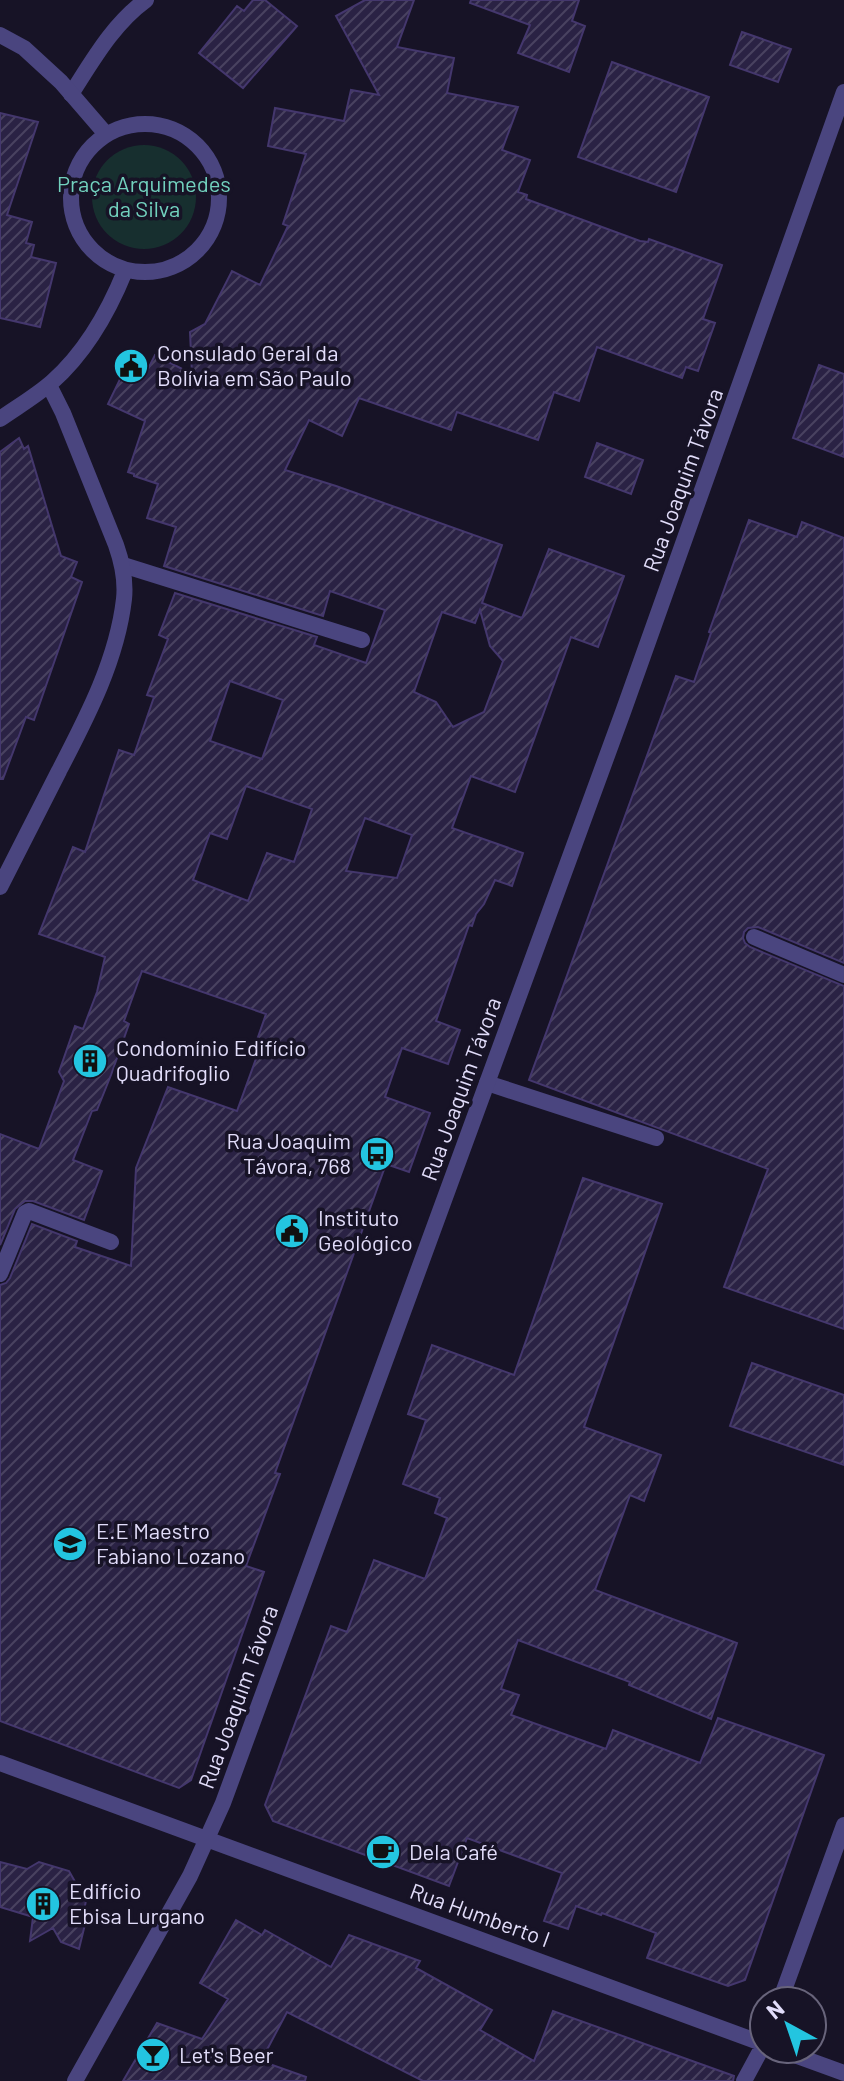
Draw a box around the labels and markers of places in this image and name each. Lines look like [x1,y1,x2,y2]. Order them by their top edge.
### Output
place label: Consulado Geral da Bolívia em São Paulo [157,339,352,390]
public building icon: Consulado Geral da Bolívia em São Paulo [112,347,150,385]
place label: Condomínio Edifício Quadrifoglio [116,1034,306,1085]
building icon: Condomínio Edifício Quadrifoglio [71,1042,109,1080]
place label: Rua Joaquim Távora, 768 [226,1127,351,1178]
bus stop icon: Rua Joaquim Távora, 768 [358,1135,396,1173]
place label: Instituto Geológico [318,1204,413,1255]
public building icon: Instituto Geológico [273,1212,311,1250]
place label: E.E Maestro Fabiano Lozano [96,1517,245,1568]
school or university icon: E.E Maestro Fabiano Lozano [51,1525,89,1563]
cafe icon: Dela Café [364,1833,402,1871]
place label: Dela Café [409,1838,498,1864]
place label: Edifício Ebisa Lurgano [69,1877,205,1928]
building icon: Edifício Ebisa Lurgano [24,1885,62,1923]
bar icon: Let's Beer [134,2036,172,2074]
place label: Let's Beer [179,2041,274,2067]

